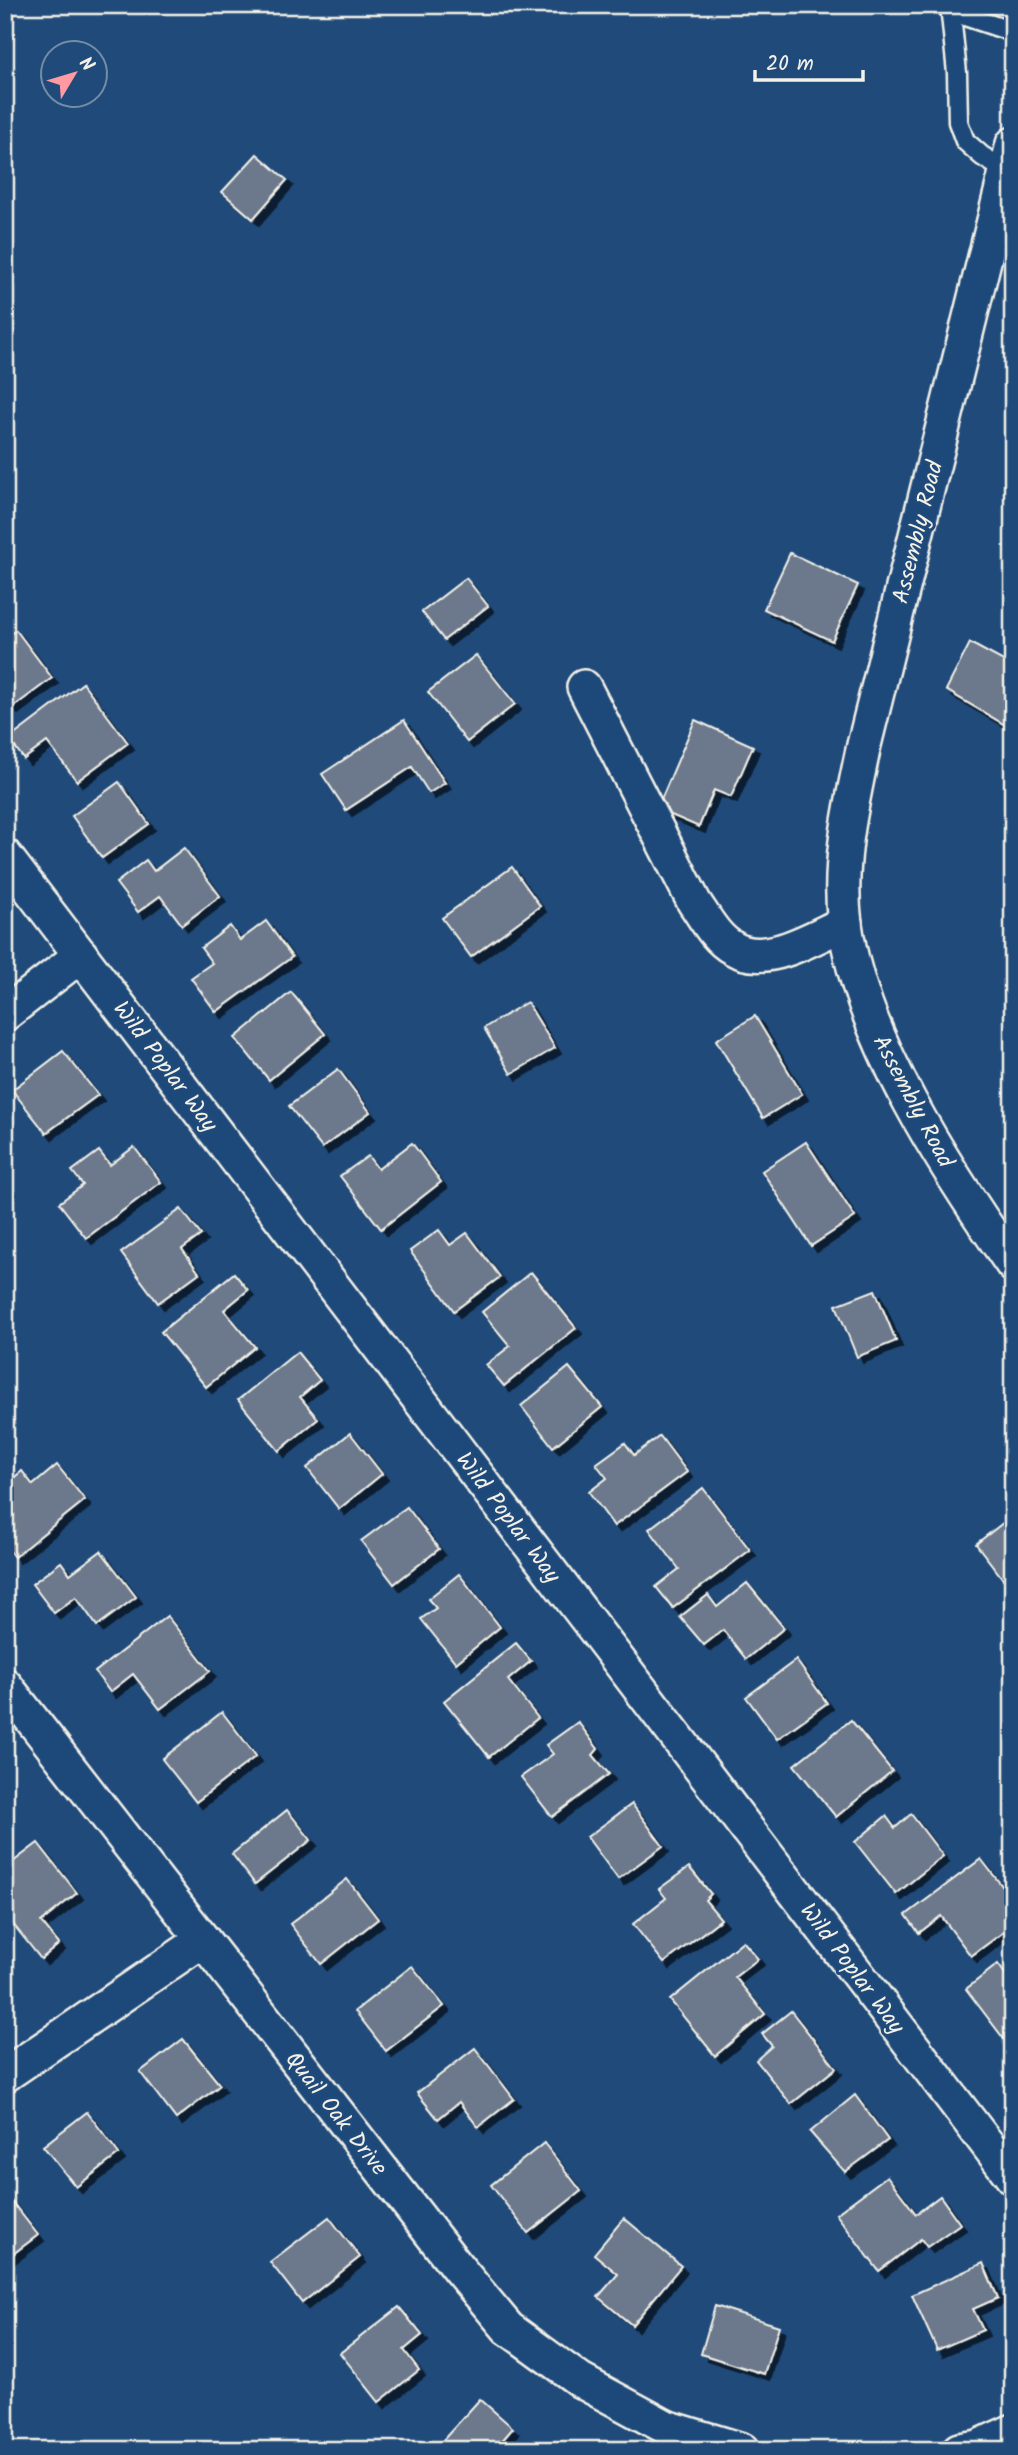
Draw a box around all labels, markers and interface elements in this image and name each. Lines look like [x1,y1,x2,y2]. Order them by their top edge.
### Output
north arrow [38,38,108,108]
scale bar [755,38,864,82]
text: 20 m [766,48,814,81]
text: N [70,51,101,79]
street label: Assembly Road [884,457,954,608]
street label: Wild Poplar Way [103,994,226,1141]
street label: Assembly Road [862,1029,963,1175]
street label: Wild Poplar Way [446,1445,569,1592]
street label: Wild Poplar Way [790,1896,913,2043]
street label: Quail Oak Drive [275,2044,396,2184]

